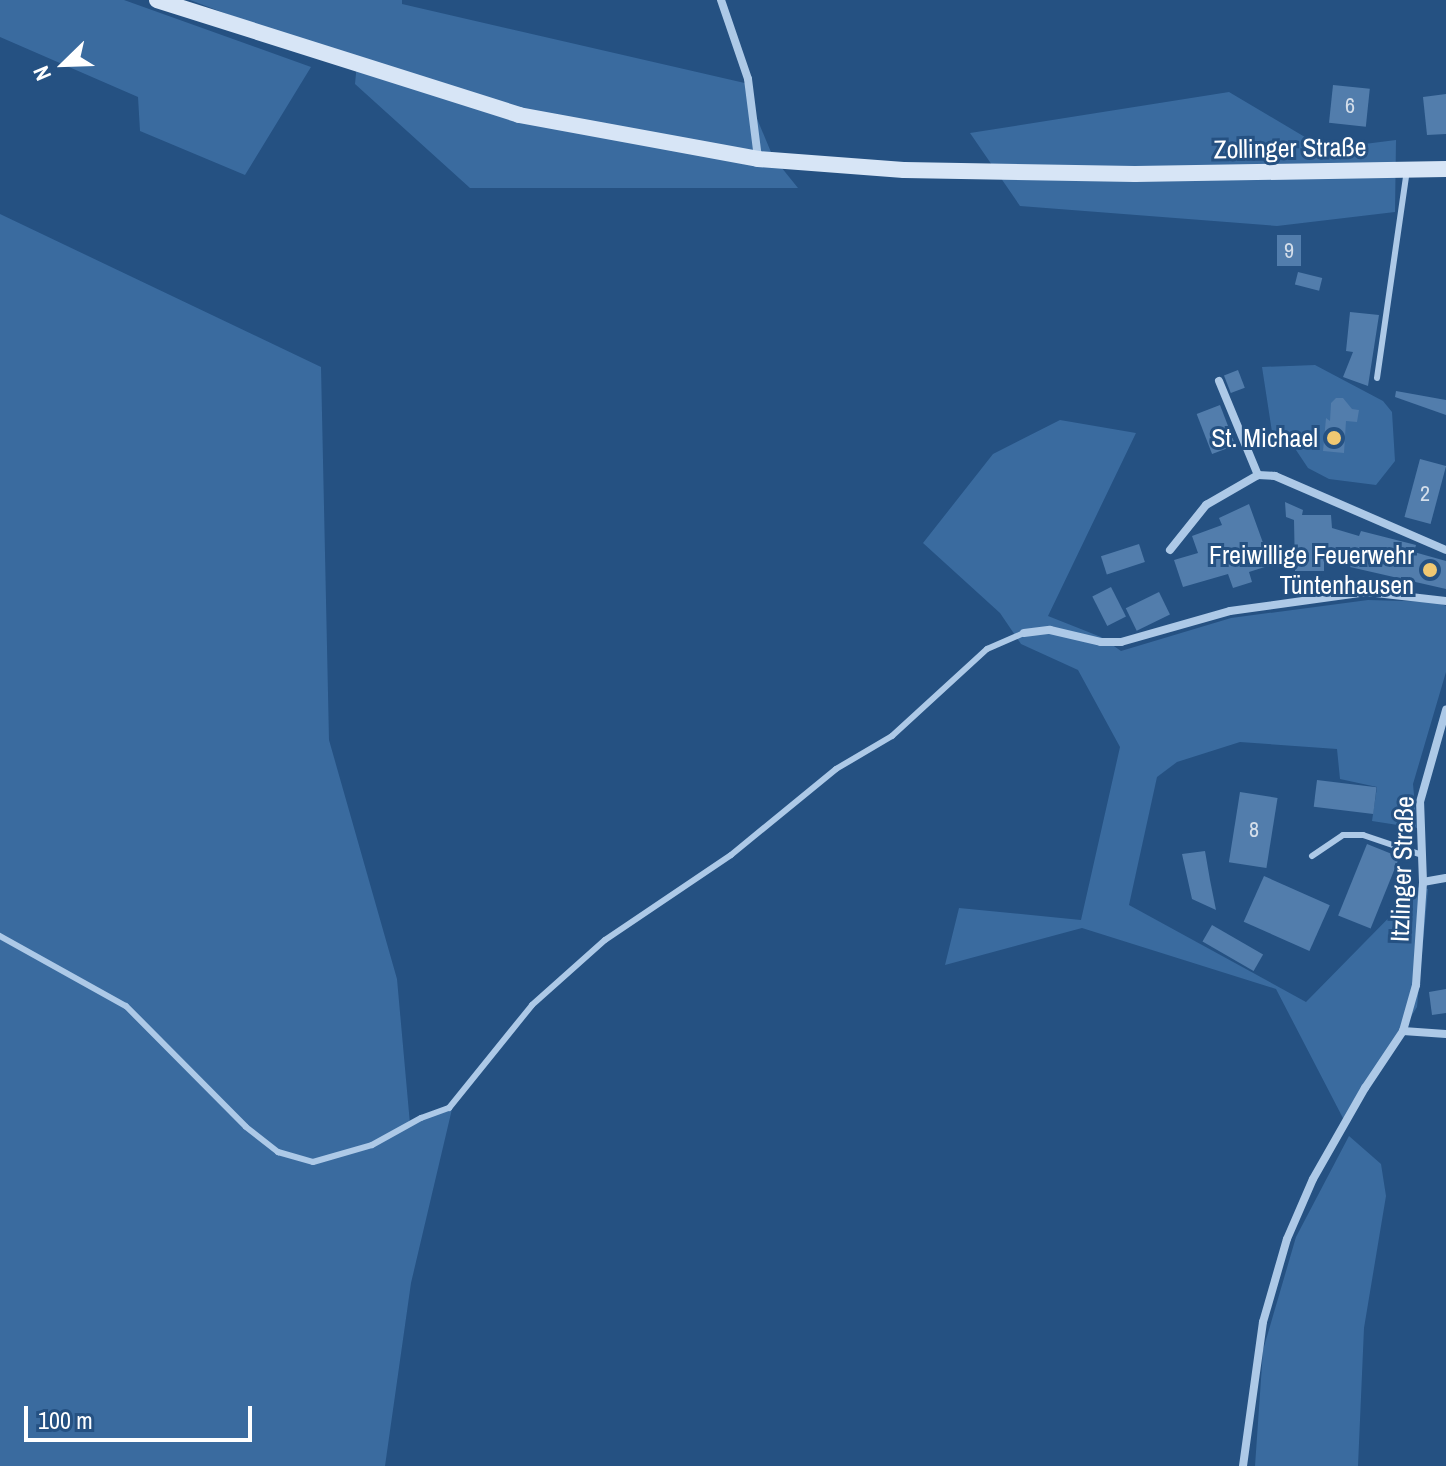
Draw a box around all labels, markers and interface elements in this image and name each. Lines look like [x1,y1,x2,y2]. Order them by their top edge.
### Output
north arrow [24,24,104,104]
text: N [26,62,58,85]
house number: 6 [1345,93,1355,119]
street label: Zollinger Straße [1213,131,1367,165]
house number: 9 [1284,238,1294,264]
place label: St. Michael [1211,422,1318,454]
marker: St. Michael [1325,429,1343,447]
house number: 2 [1420,481,1430,507]
place label: Freiwillige Feuerwehr Tüntenhausen [1209,539,1414,600]
marker: Freiwillige Feuerwehr Tüntenhausen [1421,561,1439,579]
street label: Itzlinger Straße [1384,796,1420,942]
house number: 8 [1249,817,1259,843]
scale bar [28,1390,256,1440]
text: 100 m [38,1404,93,1436]

